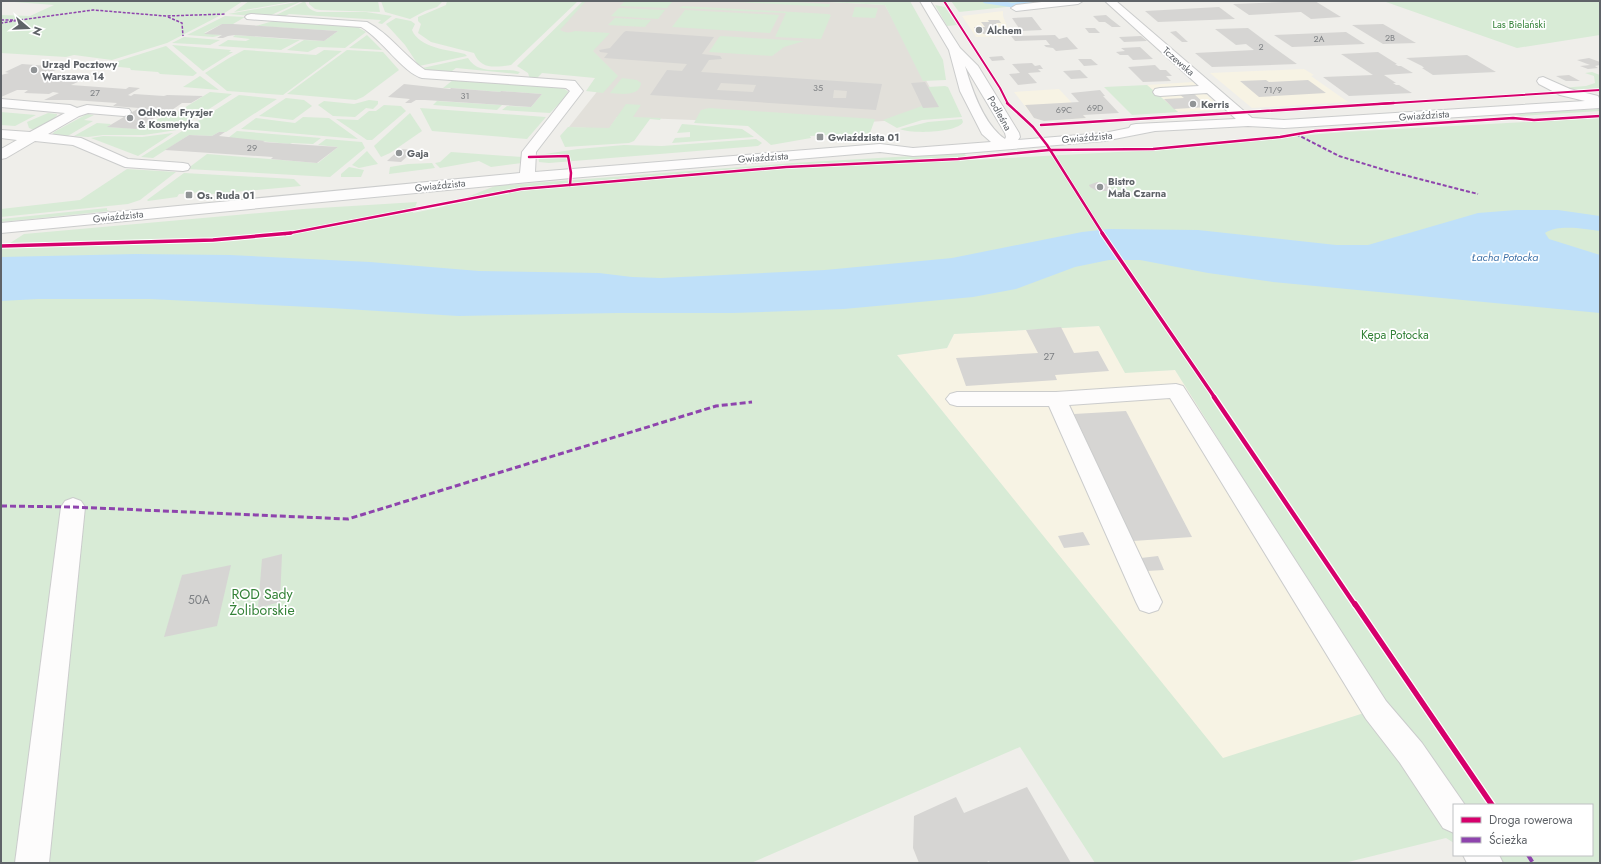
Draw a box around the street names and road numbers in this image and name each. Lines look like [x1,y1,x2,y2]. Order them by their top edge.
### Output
street label: Tczewska [1159,43,1198,80]
street label: Podleśna [984,93,1016,134]
street label: Gwiaździsta [1398,106,1450,125]
street label: Gwiaździsta [1061,128,1113,147]
street label: Gwiaździsta [737,148,789,167]
street label: Gwiaździsta [414,175,466,196]
street label: Gwiaździsta [92,206,144,227]

